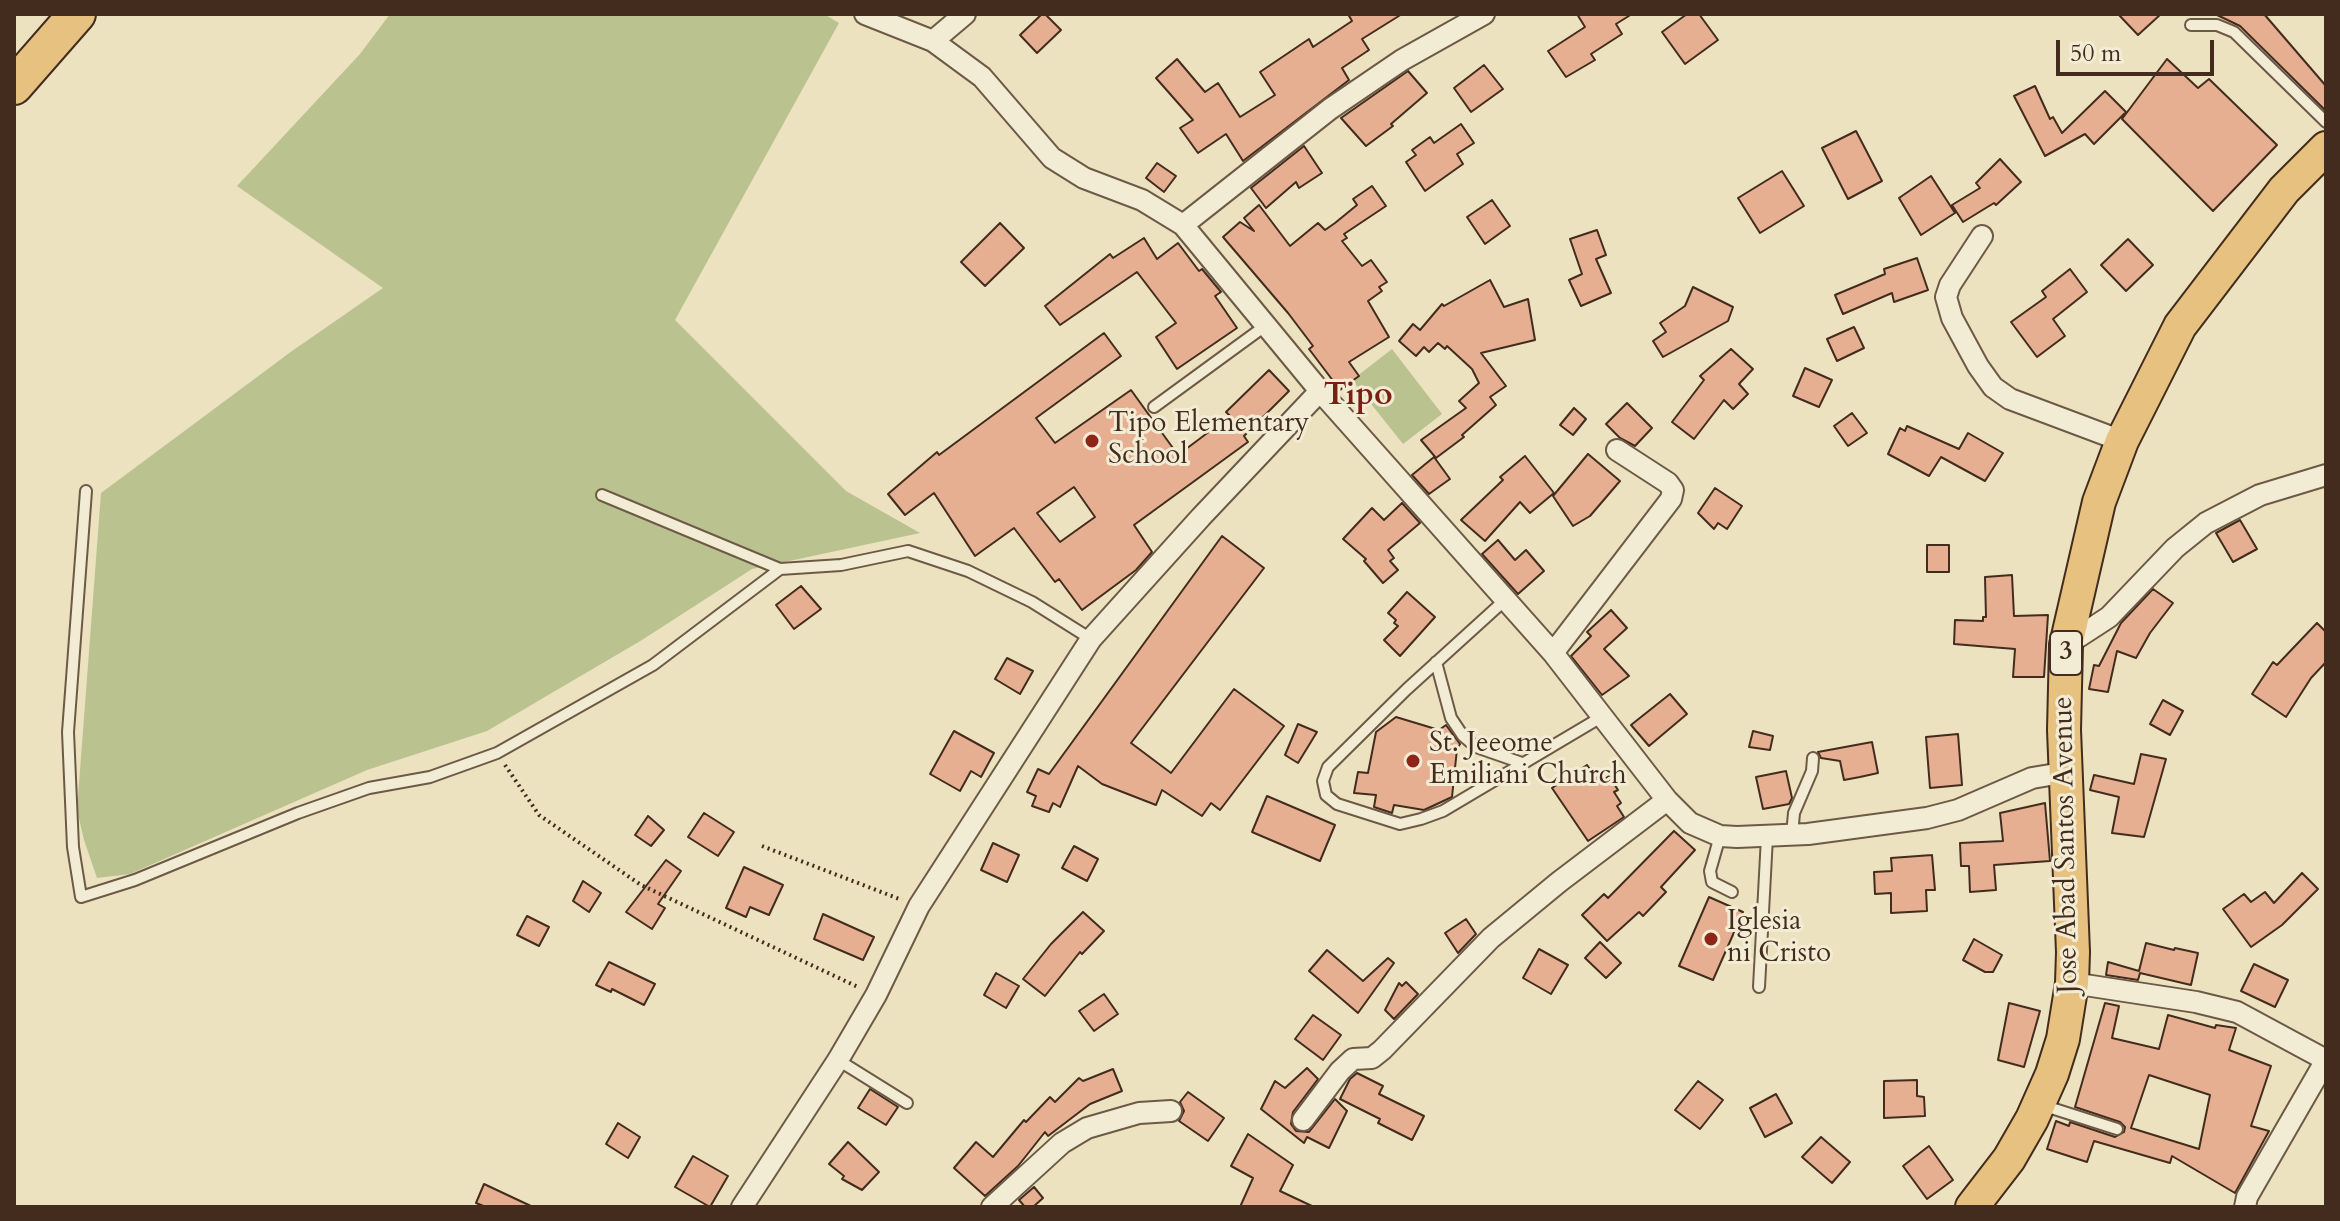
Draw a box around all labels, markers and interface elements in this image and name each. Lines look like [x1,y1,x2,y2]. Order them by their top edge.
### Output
scale bar [2060,24,2218,74]
text: 50 m [2070,37,2121,70]
district label: Tipo [1323,378,1393,416]
place label: Tipo Elementary School [1108,408,1309,474]
marker: Tipo Elementary School [1083,432,1101,450]
road number: 3 [2050,631,2082,675]
street label: Jose Abad Santos Avenue [2048,696,2086,994]
place label: St. Jeeome Emiliani Church [1429,728,1627,794]
marker: St. Jeeome Emiliani Church [1404,752,1422,770]
place label: Iglesia ni Cristo [1727,906,1831,972]
marker: Iglesia ni Cristo [1702,930,1720,948]

